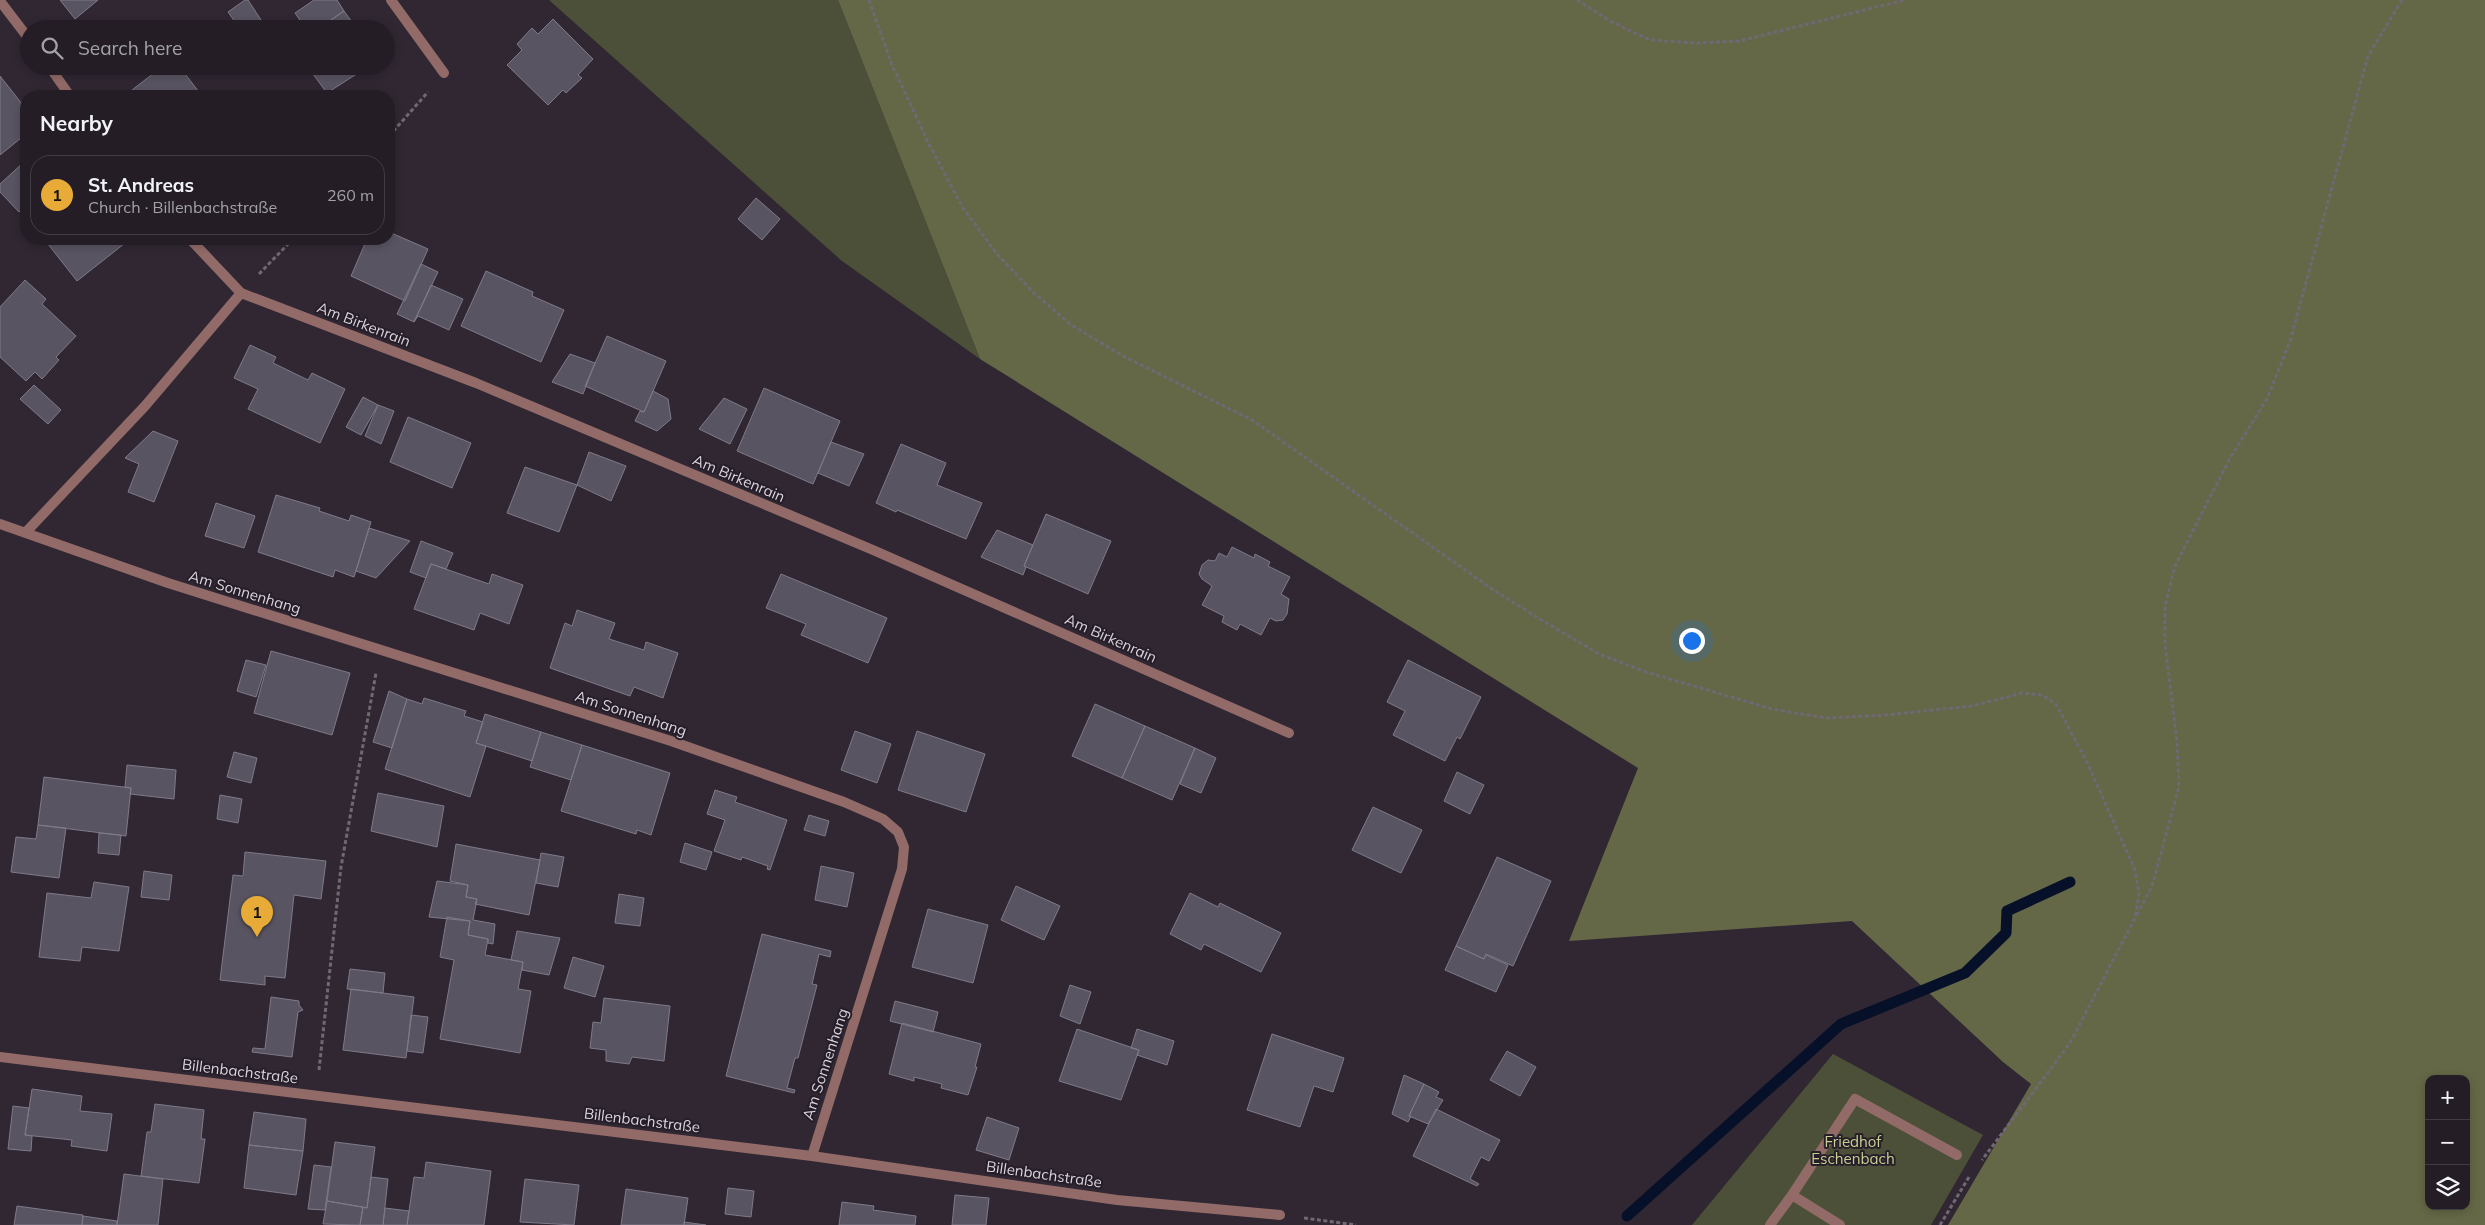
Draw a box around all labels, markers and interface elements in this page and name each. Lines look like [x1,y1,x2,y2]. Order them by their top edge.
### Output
search box [20,20,395,75]
icon: search [38,34,66,62]
text: Search here [78,36,182,60]
text: Nearby [40,110,113,136]
text: St. Andreas [88,173,194,197]
text: 1 [52,185,62,205]
text: 260 m [327,185,374,205]
text: Church · Billenbachstraße [88,197,277,217]
street label: Am Birkenrain [315,297,413,351]
street label: Am Birkenrain [690,450,788,506]
street label: Am Sonnenhang [187,566,303,618]
street label: Am Birkenrain [1062,609,1160,667]
your location [1679,628,1705,654]
street label: Am Sonnenhang [573,686,689,740]
pin: 1 [241,896,273,937]
street label: Am Sonnenhang [798,1006,852,1122]
street label: Billenbachstraße [181,1054,299,1088]
map controls [2425,1075,2470,1210]
button: + [2425,1075,2470,1120]
street label: Billenbachstraße [583,1103,701,1137]
button: − [2425,1120,2470,1165]
park label: Friedhof Eschenbach [1811,1132,1895,1168]
street label: Billenbachstraße [985,1156,1103,1192]
button: layers [2425,1165,2470,1210]

